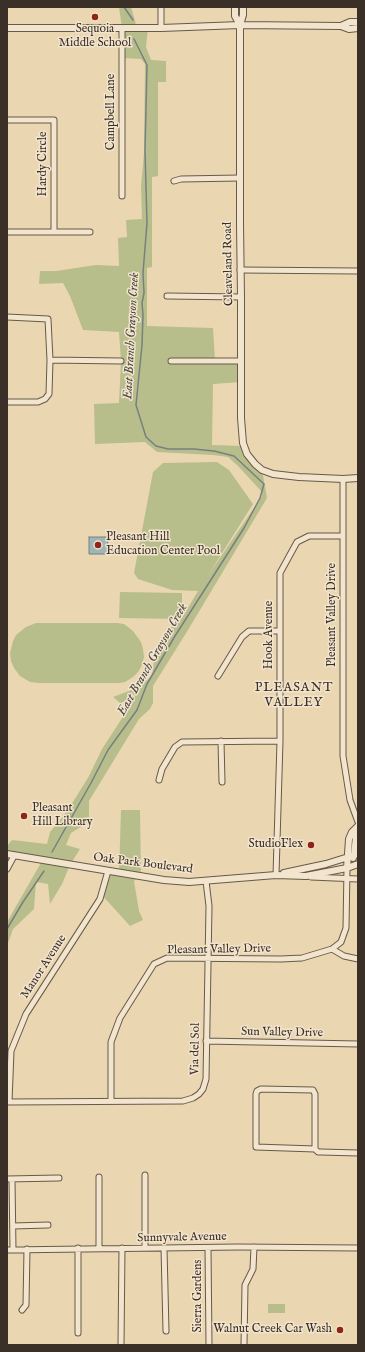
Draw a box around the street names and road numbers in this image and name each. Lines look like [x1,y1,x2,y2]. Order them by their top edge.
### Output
street label: Campbell Lane [105,74,119,150]
street label: Hardy Circle [37,132,51,196]
street label: Cleaveland Road [221,222,237,306]
street label: Pleasant Valley Drive [326,563,340,667]
street label: Hook Avenue [263,601,277,669]
street label: Oak Park Boulevard [92,851,194,877]
street label: Manor Avenue [18,932,70,1002]
street label: Pleasant Valley Drive [167,942,271,958]
street label: Via del Sol [188,1023,204,1075]
street label: Sun Valley Drive [241,1025,323,1041]
street label: Sunnyvale Avenue [137,1230,227,1246]
street label: Sierra Gardens [192,1259,206,1333]

